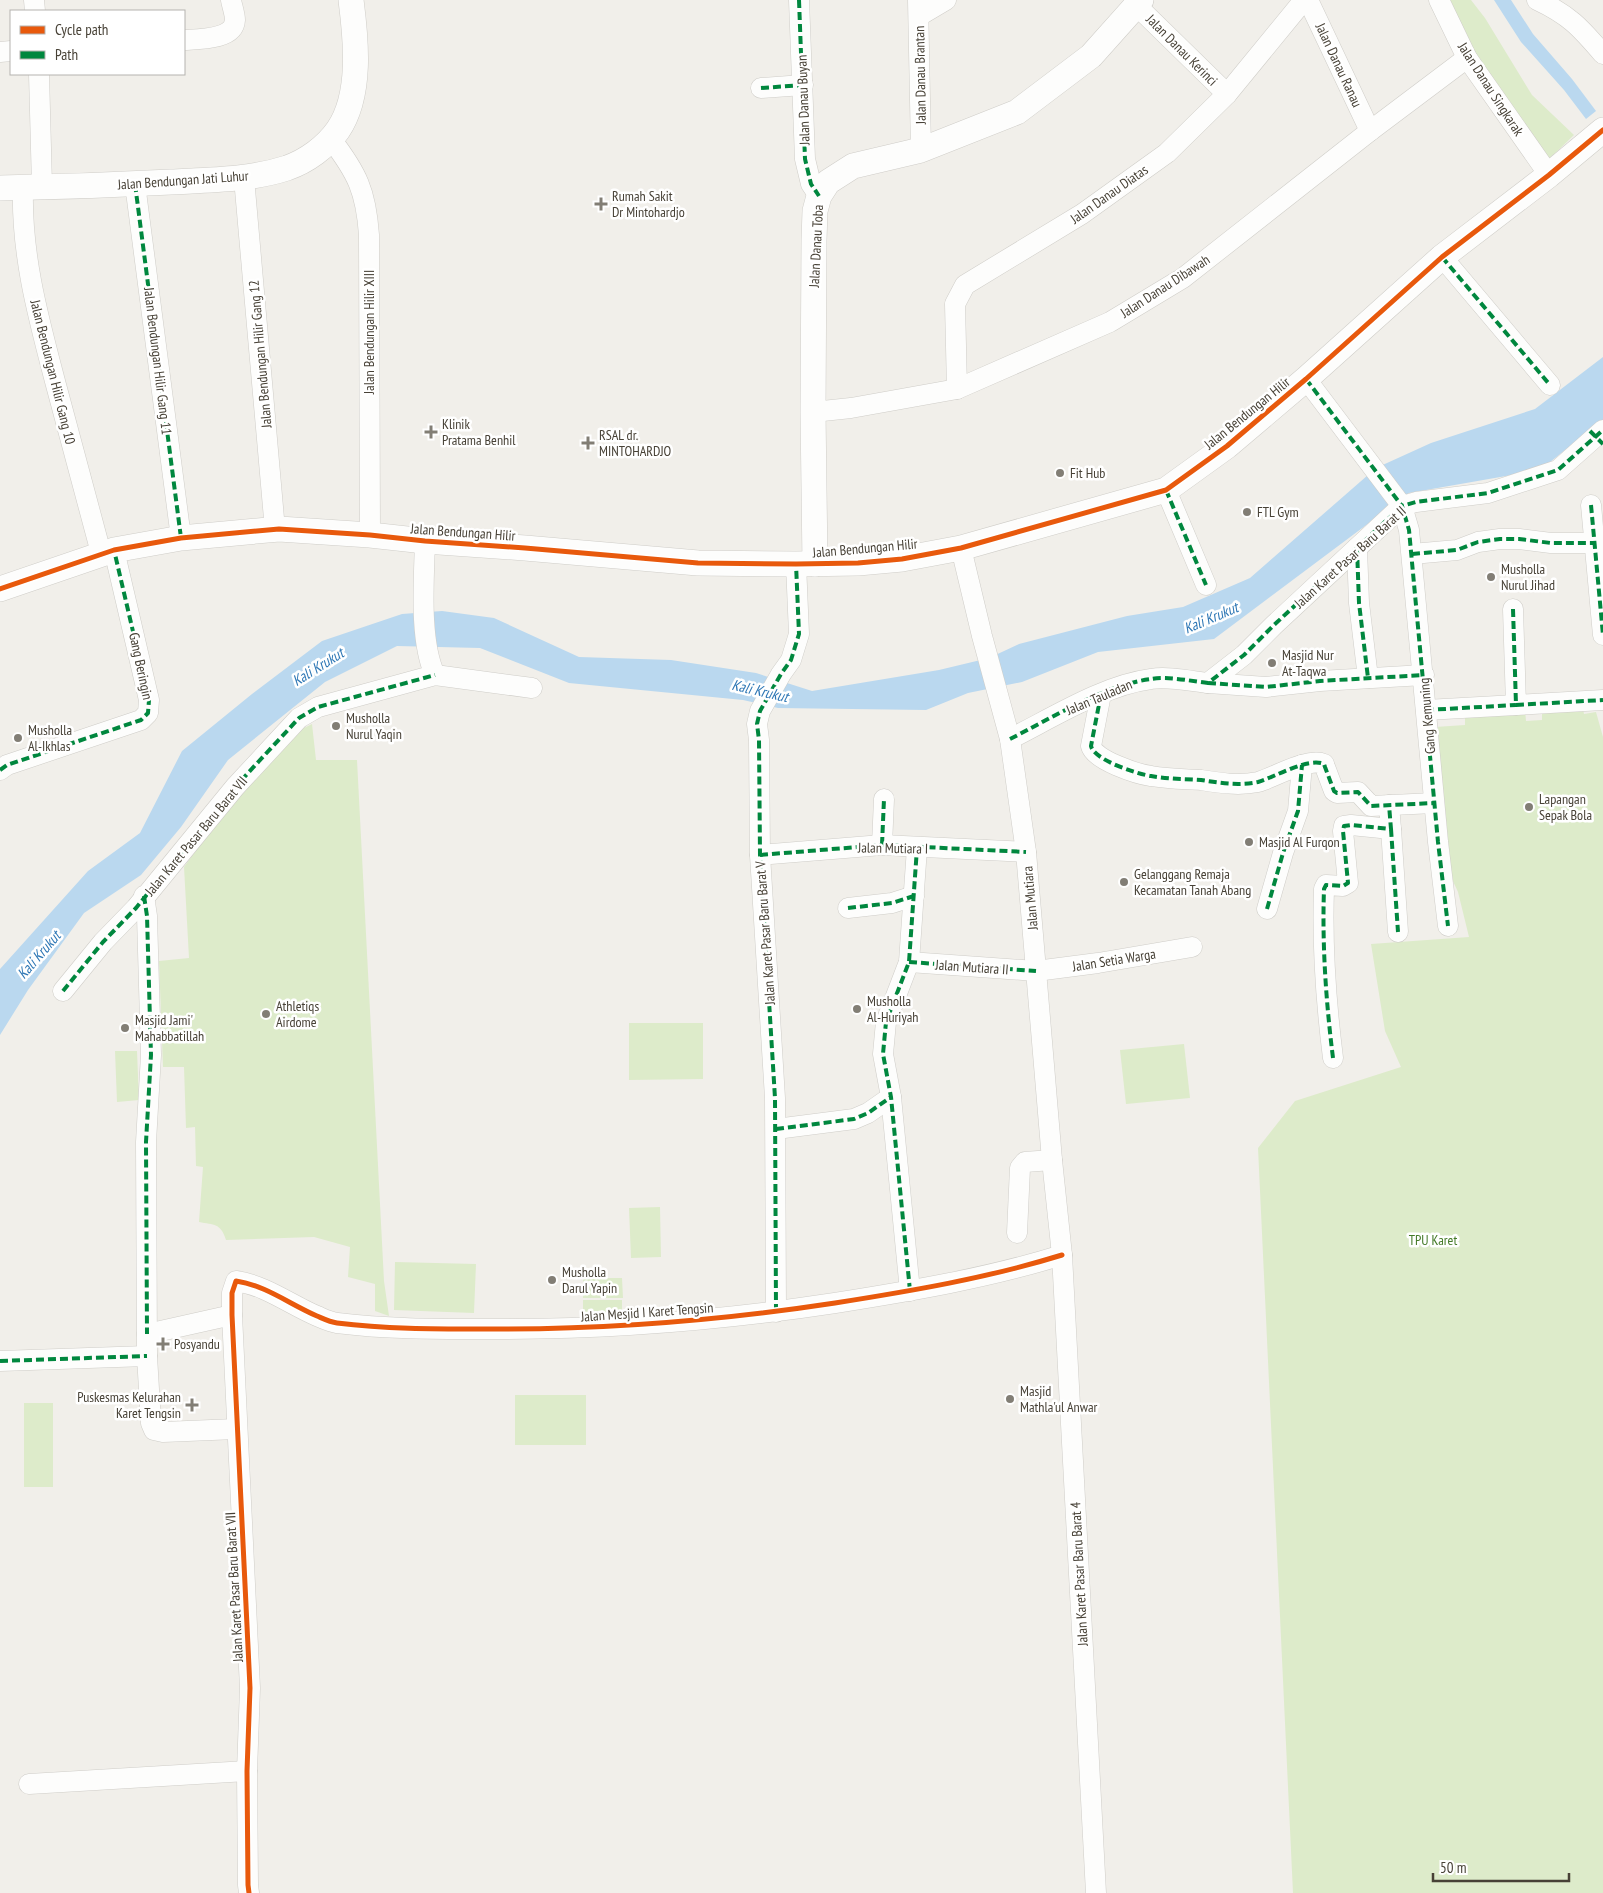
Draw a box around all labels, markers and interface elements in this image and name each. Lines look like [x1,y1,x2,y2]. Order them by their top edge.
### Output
legend [10,10,185,75]
street label: Jalan Danau Kerinci [1142,10,1222,90]
street label: Jalan Danau Ranau [1311,19,1366,110]
text: Cycle path [55,20,108,39]
street label: Jalan Danau Brantan [910,26,930,125]
street label: Jalan Danau Singkarak [1454,38,1528,140]
text: Path [55,45,78,64]
street label: Jalan Danau Buyan [792,55,814,146]
street label: Jalan Danau Diatas [1066,160,1152,228]
street label: Jalan Bendungan Jati Luhur [116,166,249,194]
place label: Rumah Sakit Dr Mintohardjo [612,187,685,221]
marker: Rumah Sakit Dr Mintohardjo [594,197,608,211]
street label: Jalan Danau Toba [805,204,827,289]
street label: Jalan Danau Dibawah [1116,250,1213,322]
street label: Jalan Bendungan Hilir XIII [360,270,378,395]
street label: Jalan Bendungan Hilir Gang 12 [245,279,276,430]
street label: Jalan Bendungan Hilir Gang 11 [140,285,176,436]
street label: Jalan Bendungan Hilir Gang 10 [26,297,80,446]
street label: Jalan Bendungan Hilir [1200,373,1294,454]
place label: Klinik Pratama Benhil [442,415,516,449]
marker: Klinik Pratama Benhil [424,425,438,439]
place label: RSAL dr. MINTOHARDJO [599,426,672,460]
marker: RSAL dr. MINTOHARDJO [581,436,595,450]
place label: Fit Hub [1070,464,1105,482]
marker: Fit Hub [1054,467,1066,479]
street label: Jalan Karet Pasar Baru Barat II [1290,502,1410,613]
place label: FTL Gym [1257,503,1299,521]
marker: FTL Gym [1241,506,1253,518]
street label: Jalan Bendungan Hilir [409,519,516,545]
street label: Jalan Bendungan Hilir [811,534,918,562]
place label: Musholla Nurul Jihad [1501,560,1555,594]
marker: Musholla Nurul Jihad [1485,571,1497,583]
water label: Kali Krukut [1181,597,1243,637]
street label: Gang Beringin [125,631,157,701]
water label: Kali Krukut [288,642,349,690]
place label: Masjid Nur At-Taqwa [1282,646,1334,680]
marker: Masjid Nur At-Taqwa [1266,657,1278,669]
water label: Kali Krukut [730,675,792,707]
street label: Jalan Tauladan [1062,675,1135,719]
street label: Gang Kemuning [1415,677,1439,755]
place label: Musholla Nurul Yaqin [346,709,402,743]
marker: Musholla Nurul Yaqin [330,720,342,732]
place label: Musholla Al-Ikhlas [28,721,72,755]
marker: Musholla Al-Ikhlas [12,732,24,744]
street label: Jalan Karet Pasar Baru Barat VII [140,773,251,900]
place label: Lapangan Sepak Bola [1539,790,1592,824]
marker: Lapangan Sepak Bola [1523,801,1535,813]
place label: Masjid Al Furqon [1259,833,1340,851]
marker: Masjid Al Furqon [1243,836,1255,848]
street label: Jalan Mutiara I [857,838,928,858]
street label: Jalan Karet Pasar Baru Barat V [751,860,779,1006]
street label: Jalan Mutiara [1018,865,1042,932]
place label: Gelanggang Remaja Kecamatan Tanah Abang [1134,865,1251,899]
marker: Gelanggang Remaja Kecamatan Tanah Abang [1118,876,1130,888]
water label: Kali Krukut [13,925,66,982]
street label: Jalan Setia Warga [1070,945,1157,976]
street label: Jalan Mutiara II [934,955,1009,979]
place label: Musholla Al-Huriyah [867,992,918,1026]
place label: Athletiqs Airdome [276,997,319,1031]
marker: Musholla Al-Huriyah [851,1003,863,1015]
marker: Athletiqs Airdome [260,1008,272,1020]
place label: Masjid Jami' Mahabbatillah [135,1011,204,1045]
marker: Masjid Jami' Mahabbatillah [119,1022,131,1034]
park label: TPU Karet [1409,1231,1457,1249]
place label: Musholla Darul Yapin [562,1263,617,1297]
marker: Musholla Darul Yapin [546,1274,558,1286]
street label: Jalan Mesjid I Karet Tengsin [579,1298,714,1326]
place label: Posyandu [174,1335,220,1353]
marker: Posyandu [156,1337,170,1351]
place label: Masjid Mathla'ul Anwar [1020,1382,1098,1416]
place label: Puskesmas Kelurahan Karet Tengsin [77,1388,181,1422]
marker: Masjid Mathla'ul Anwar [1004,1393,1016,1405]
marker: Puskesmas Kelurahan Karet Tengsin [185,1398,199,1412]
street label: Jalan Karet Pasar Baru Barat 4 [1066,1501,1092,1647]
street label: Jalan Karet Pasar Baru Barat VII [221,1511,247,1664]
scale bar [1433,1850,1569,1882]
text: 50 m [1440,1858,1466,1877]

